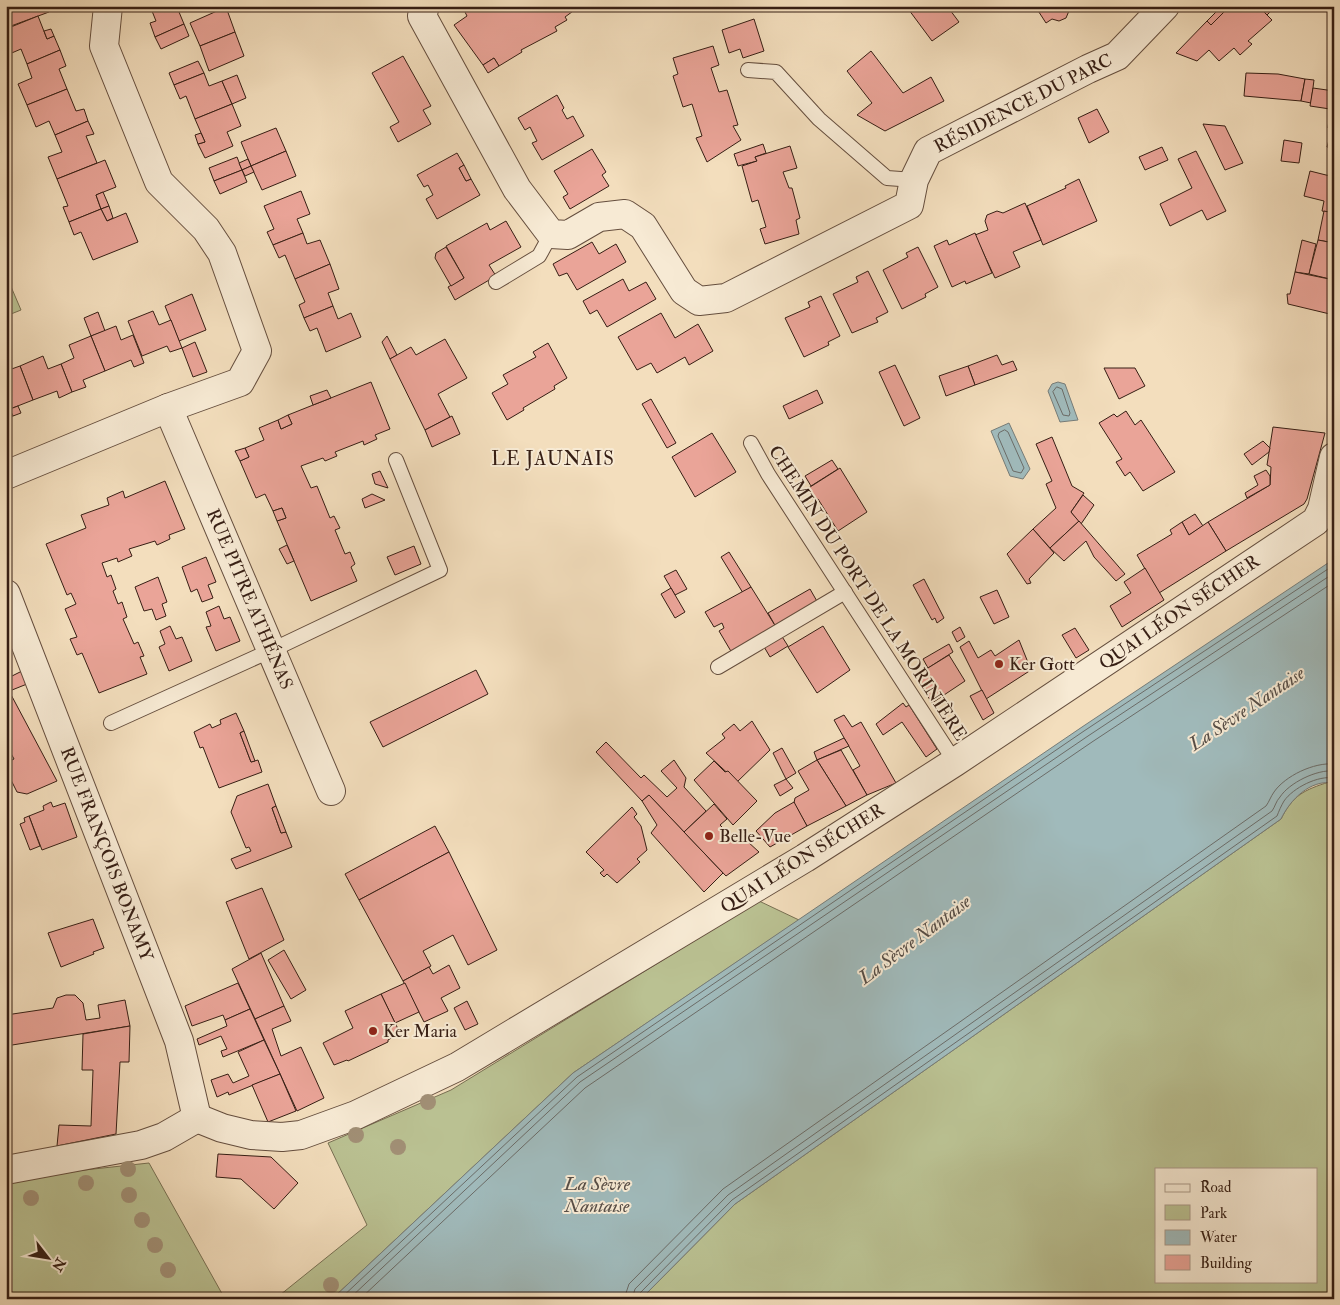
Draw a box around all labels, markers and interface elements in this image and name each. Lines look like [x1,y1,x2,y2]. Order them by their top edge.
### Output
street label: RÉSIDENCE DU PARC [930,48,1116,158]
street label: CHEMIN DU PORT DE LA MORINIÈRE [763,441,972,745]
district label: LE JAUNAIS [491,447,615,471]
street label: RUE PITRE ATHÉNAS [201,505,298,693]
street label: QUAI LÉON SÉCHER [1094,549,1265,675]
place label: Ker Gott [1009,653,1075,676]
marker: Ker Gott [993,658,1005,670]
water label: La Sèvre Nantaise [1183,661,1310,757]
street label: RUE FRANÇOIS BONAMY [55,744,158,965]
street label: QUAI LÉON SÉCHER [716,798,890,918]
place label: Belle-Vue [719,825,791,848]
marker: Belle-Vue [703,830,715,842]
water label: La Sèvre Nantaise [853,889,976,990]
place label: Ker Maria [383,1020,458,1043]
marker: Ker Maria [367,1025,379,1037]
legend [1155,1168,1318,1282]
water label: La Sèvre Nantaise [563,1172,631,1218]
text: Road [1200,1178,1232,1197]
text: Park [1200,1204,1227,1223]
text: Water [1199,1228,1237,1247]
north arrow [22,1232,72,1282]
text: N [48,1254,70,1275]
text: Building [1200,1254,1252,1273]

